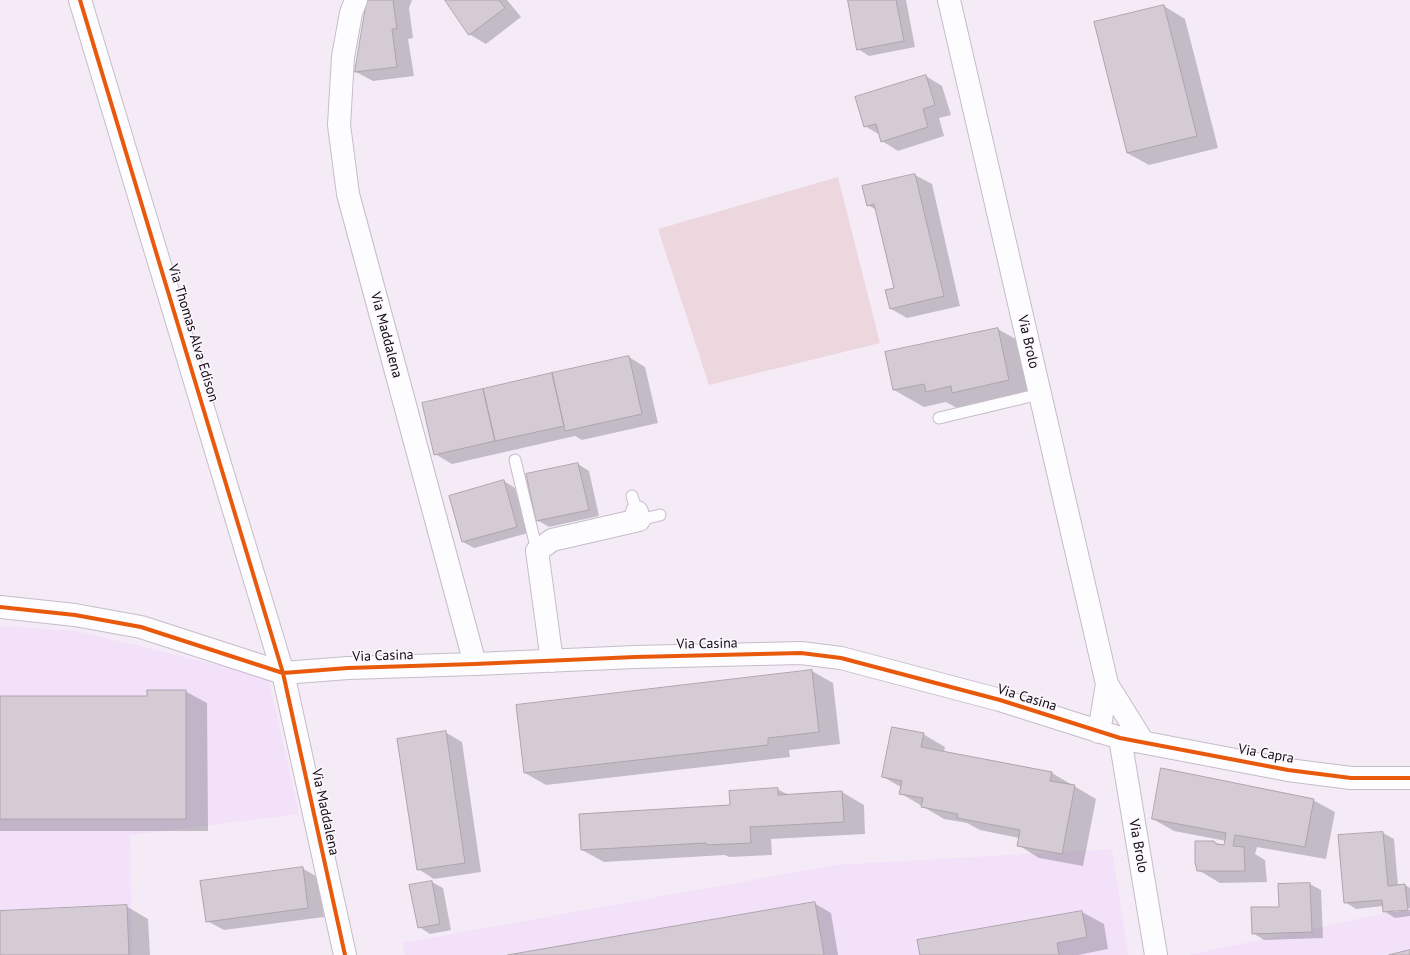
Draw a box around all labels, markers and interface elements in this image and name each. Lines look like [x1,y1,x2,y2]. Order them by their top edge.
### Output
street label: Via Thomas Alva Edison [164,262,222,404]
street label: Via Maddalena [366,290,406,380]
street label: Via Brolo [1014,314,1042,370]
street label: Via Casina [676,635,738,653]
street label: Via Casina [352,647,414,665]
street label: Via Casina [995,681,1059,715]
street label: Via Capra [1237,741,1295,767]
street label: Via Maddalena [308,767,342,857]
street label: Via Brolo [1125,818,1151,874]

